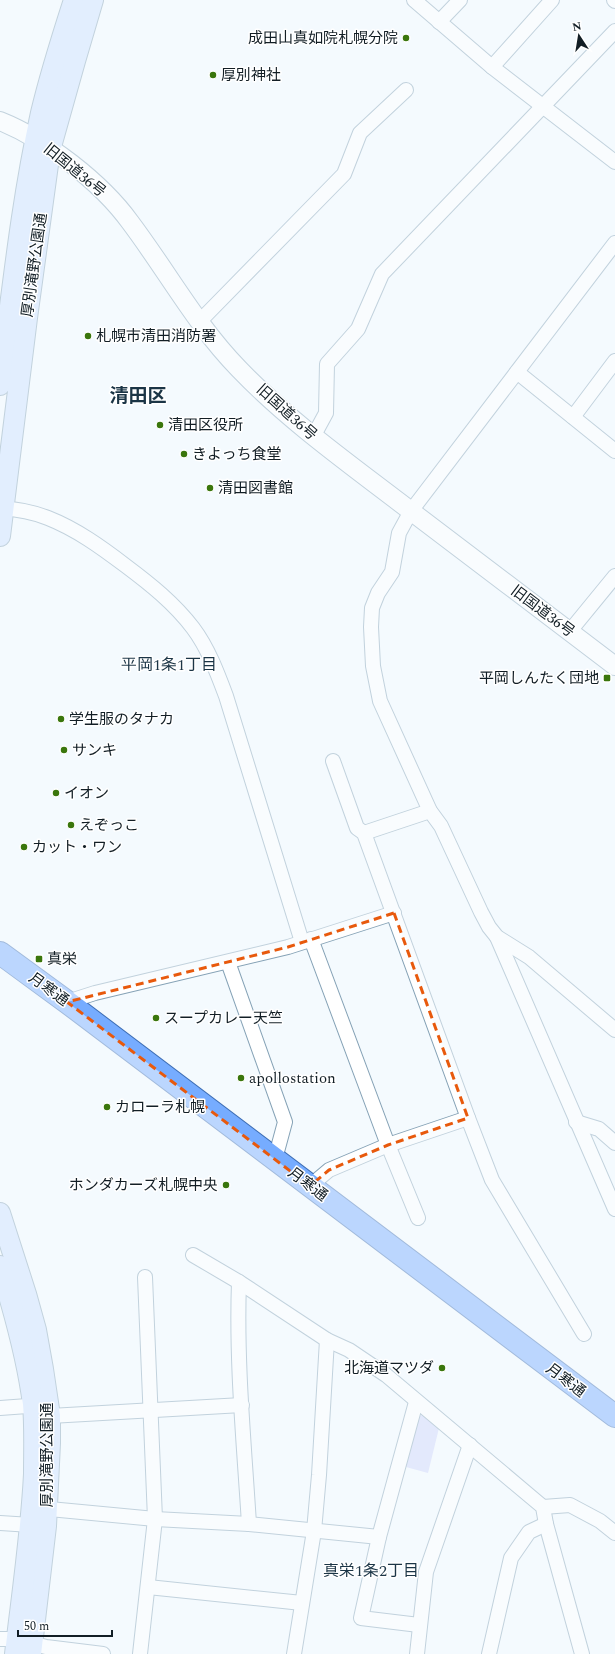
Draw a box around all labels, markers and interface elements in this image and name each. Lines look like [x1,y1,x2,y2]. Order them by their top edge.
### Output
north arrow [559,16,599,56]
text: N [571,17,583,36]
place label: 成田山真如院札幌分院 [248,27,398,50]
marker: 成田山真如院札幌分院 [401,33,411,43]
place label: 厚別神社 [221,64,281,87]
marker: 厚別神社 [208,70,218,80]
street label: 旧国道36号 [38,138,111,203]
street label: 厚別滝野公園通 [16,211,53,319]
place label: 札幌市清田消防署 [96,325,216,348]
marker: 札幌市清田消防署 [83,331,93,341]
street label: 旧国道36号 [251,379,322,446]
district label: 清田区 [109,382,167,411]
place label: 清田区役所 [168,414,243,437]
marker: 清田区役所 [155,420,165,430]
place label: きよっち食堂 [192,443,282,466]
marker: きよっち食堂 [179,449,189,459]
place label: 清田図書館 [218,477,293,500]
marker: 清田図書館 [205,483,215,493]
street label: 旧国道36号 [506,580,580,643]
district label: 平岡1条1丁目 [121,653,217,677]
place label: 平岡しんたく団地 [479,667,599,690]
marker: 平岡しんたく団地 [602,673,612,683]
place label: 学生服のタナカ [69,708,174,731]
marker: 学生服のタナカ [56,714,66,724]
place label: サンキ [72,739,117,762]
marker: サンキ [59,745,69,755]
place label: イオン [64,782,109,805]
marker: イオン [51,788,61,798]
place label: えぞっこ [79,814,139,837]
marker: えぞっこ [66,820,76,830]
place label: カット・ワン [32,836,122,859]
marker: カット・ワン [19,842,29,852]
place label: 真栄 [47,948,77,971]
marker: 真栄 [34,954,44,964]
street label: 月寒通 [24,967,74,1012]
place label: スープカレー天竺 [164,1007,283,1030]
marker: スープカレー天竺 [151,1013,161,1023]
place label: apollostation [249,1067,336,1090]
marker: apollostation [236,1073,246,1083]
place label: カローラ札幌 [115,1096,205,1119]
marker: カローラ札幌 [102,1102,112,1112]
street label: 月寒通 [283,1162,333,1207]
place label: ホンダカーズ札幌中央 [69,1174,218,1197]
marker: ホンダカーズ札幌中央 [221,1180,231,1190]
place label: 北海道マツダ [344,1357,434,1380]
street label: 月寒通 [541,1358,591,1403]
marker: 北海道マツダ [437,1363,447,1373]
street label: 厚別滝野公園通 [36,1402,59,1508]
district label: 真栄1条2丁目 [323,1559,419,1583]
scale bar [18,1612,112,1638]
text: 50 m [24,1617,49,1636]

